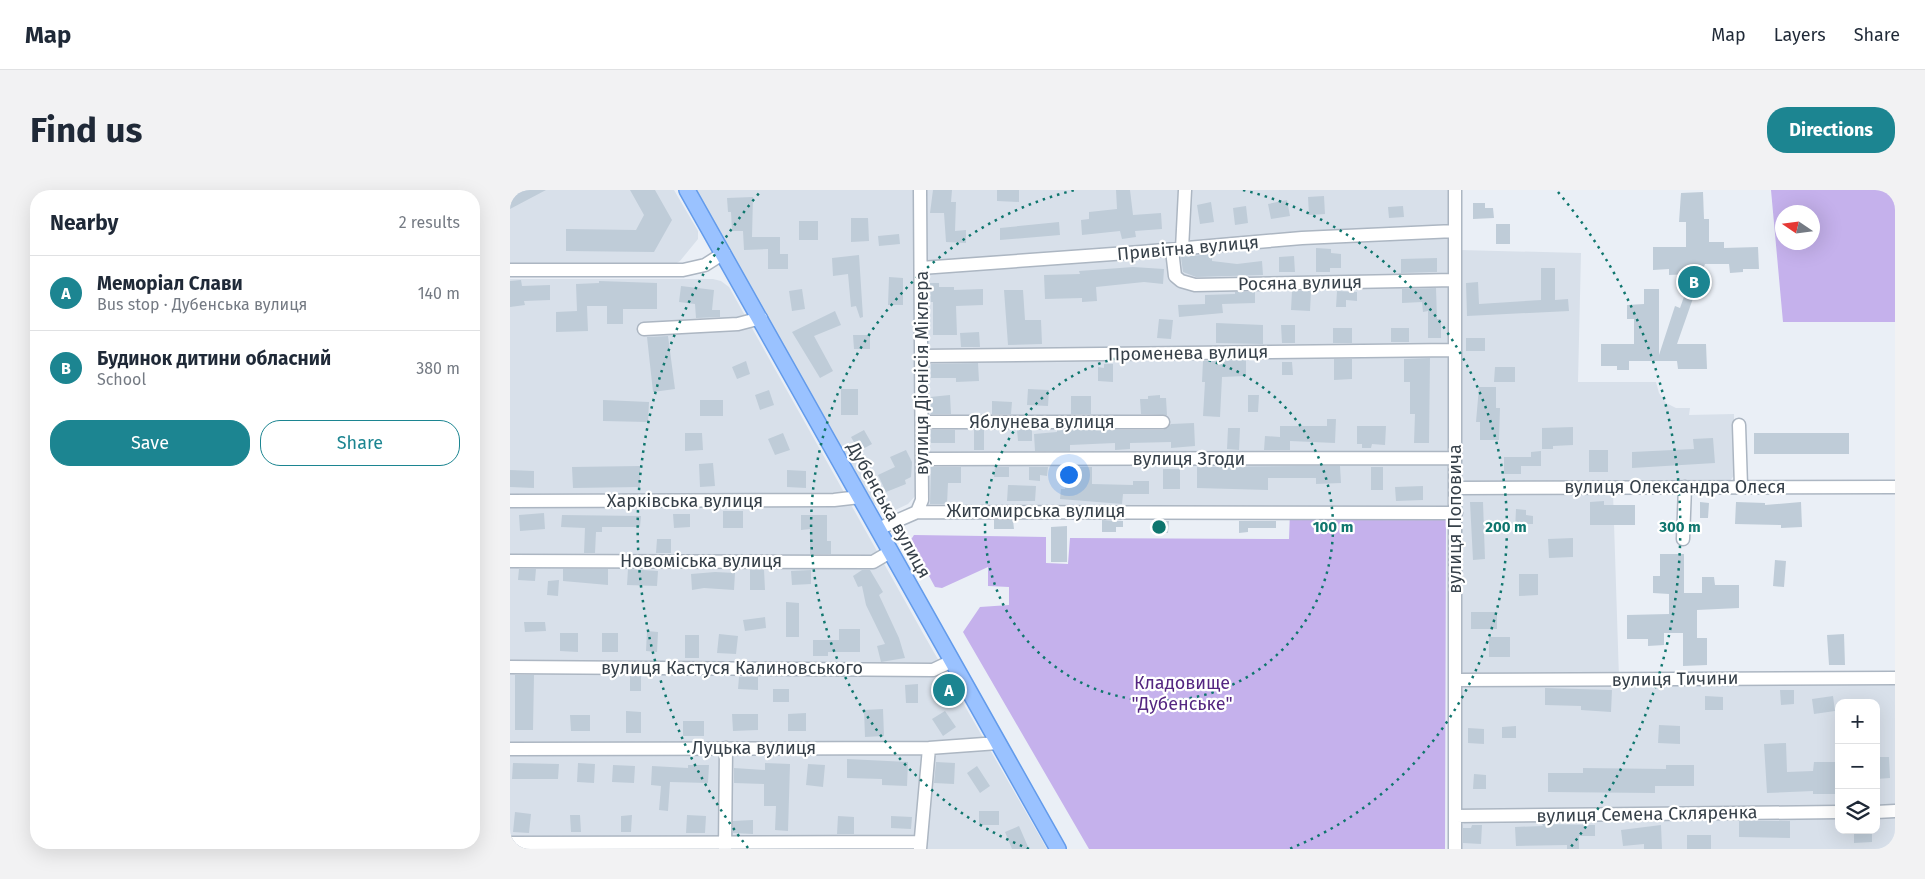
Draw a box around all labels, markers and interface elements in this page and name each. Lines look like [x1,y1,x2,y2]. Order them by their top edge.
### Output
text: Map [25,21,71,49]
text: Map [1711,24,1746,46]
text: Layers [1774,24,1826,46]
text: Share [1854,24,1900,46]
button: Directions [1767,107,1895,153]
text: Find us [30,109,142,151]
north arrow [1775,205,1820,250]
text: Nearby [50,210,118,236]
text: 2 results [399,213,460,232]
street label: Привітна вулиця [1116,231,1260,265]
pin: B [1678,263,1710,301]
street label: вулиця Діонісія Міклера [911,271,933,475]
street label: Росяна вулиця [1238,271,1362,295]
text: Меморіал Слави [97,272,243,295]
text: A [61,284,71,303]
text: 140 m [418,284,460,303]
text: Bus stop · Дубенська вулиця [97,295,307,314]
street label: Променева вулиця [1108,341,1268,365]
text: Будинок дитини обласний [97,347,331,370]
text: B [61,359,71,378]
text: 380 m [416,359,460,378]
text: School [97,370,146,389]
street label: Яблунева вулиця [969,411,1115,433]
button: Save [50,420,250,466]
button: Share [260,420,460,466]
street label: Дубенська вулиця [842,437,936,582]
street label: вулиця Поповича [1444,444,1466,594]
street label: вулиця Згоди [1133,448,1245,470]
your location [1056,462,1082,488]
street label: вулиця Олександра Олеся [1564,476,1786,498]
street label: Харківська вулиця [607,490,763,512]
street label: Житомирська вулиця [946,500,1126,522]
centre of rings [1150,518,1168,536]
text: 100 m [1313,518,1353,536]
text: 200 m [1485,518,1527,536]
text: 300 m [1658,518,1701,536]
street label: Новоміська вулиця [620,550,782,572]
street label: вулиця Кастуся Калиновського [601,657,863,679]
street label: вулиця Тичини [1611,667,1739,691]
pin: A [933,671,965,709]
park label: Кладовище "Дубенське" [1131,672,1233,715]
map controls [1835,699,1880,834]
button: + [1835,699,1880,744]
street label: Луцька вулиця [692,737,816,759]
button: − [1835,744,1880,789]
button: layers [1835,789,1880,834]
street label: вулиця Семена Скляренка [1536,801,1758,827]

